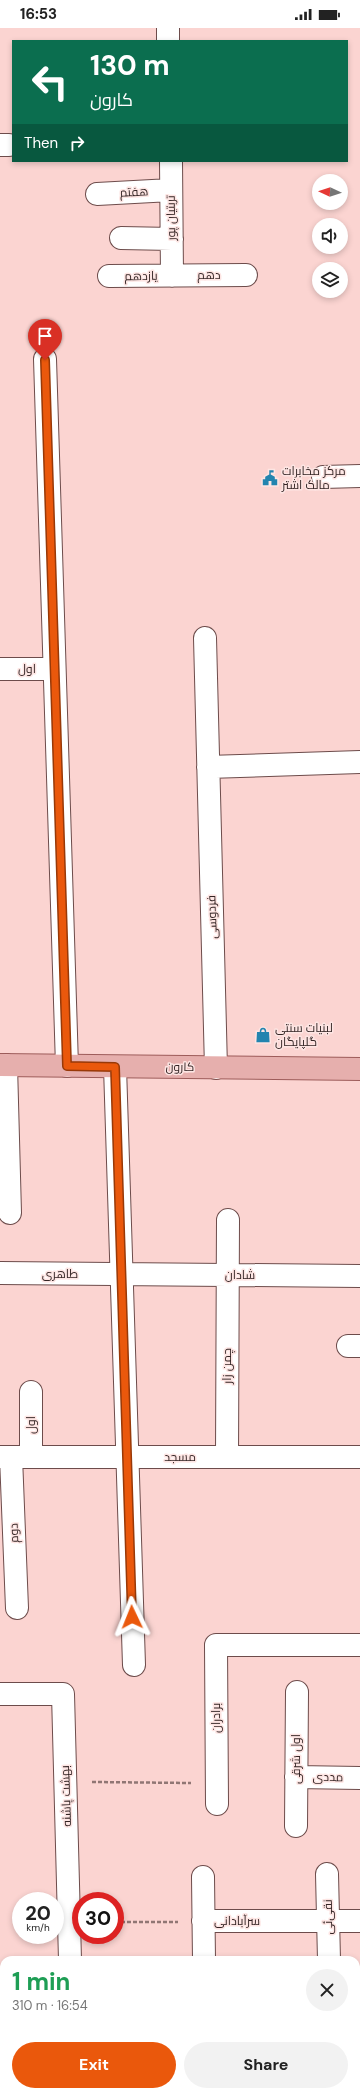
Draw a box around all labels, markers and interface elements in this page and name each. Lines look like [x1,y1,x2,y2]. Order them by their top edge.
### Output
text: 16:53 [20,4,57,24]
text: 130 m [90,47,170,84]
icon: left [24,56,76,108]
text: کارون [90,88,133,112]
icon: right [66,132,88,154]
text: Then [24,133,58,153]
north arrow [312,174,348,210]
map controls [312,174,348,298]
street label: هفتم [119,183,149,201]
street label: تربتیان پور [163,195,180,242]
button: sound [312,218,348,254]
button: layers [312,262,348,298]
street label: دهم [197,267,221,283]
street label: یازدهم [124,268,159,284]
pin [28,319,62,360]
icon: arrive [34,325,56,347]
place label: مرکز مخابرات مالک اشتر [281,463,346,493]
public building icon: مرکز مخابرات مالک اشتر [261,469,279,487]
street label: اول [18,661,36,677]
street label: فردوسی [203,895,221,939]
place label: لبنیات سنتی گلپایگان [275,1020,333,1050]
shop icon: لبنیات سنتی گلپایگان [254,1026,272,1044]
street label: کارون [165,1059,195,1075]
street label: طاهری [42,1266,78,1282]
street label: شادان [225,1267,255,1283]
street label: چمن زار [219,1348,236,1385]
street label: اول [23,1416,39,1434]
street label: مسجد [164,1449,196,1465]
street label: دوم [6,1523,22,1543]
position arrow [111,1596,153,1638]
street label: برادران [208,1703,224,1733]
street label: اول شرقی [288,1734,304,1784]
street label: بهشت پاشنه [57,1765,76,1827]
street label: مددی [313,1769,343,1785]
speed limit sign: 30 [72,1892,124,1944]
street label: نقی‌ئی [320,1899,336,1935]
text: 20 [25,1900,51,1926]
street label: سرآبادانی [214,1913,260,1929]
text: km/h [26,1921,50,1934]
text: 1 min [12,1966,70,1997]
button: close [306,1969,348,2011]
text: 310 m · 16:54 [12,1997,88,2014]
button: Exit [12,2042,176,2088]
button: Share [184,2042,348,2088]

